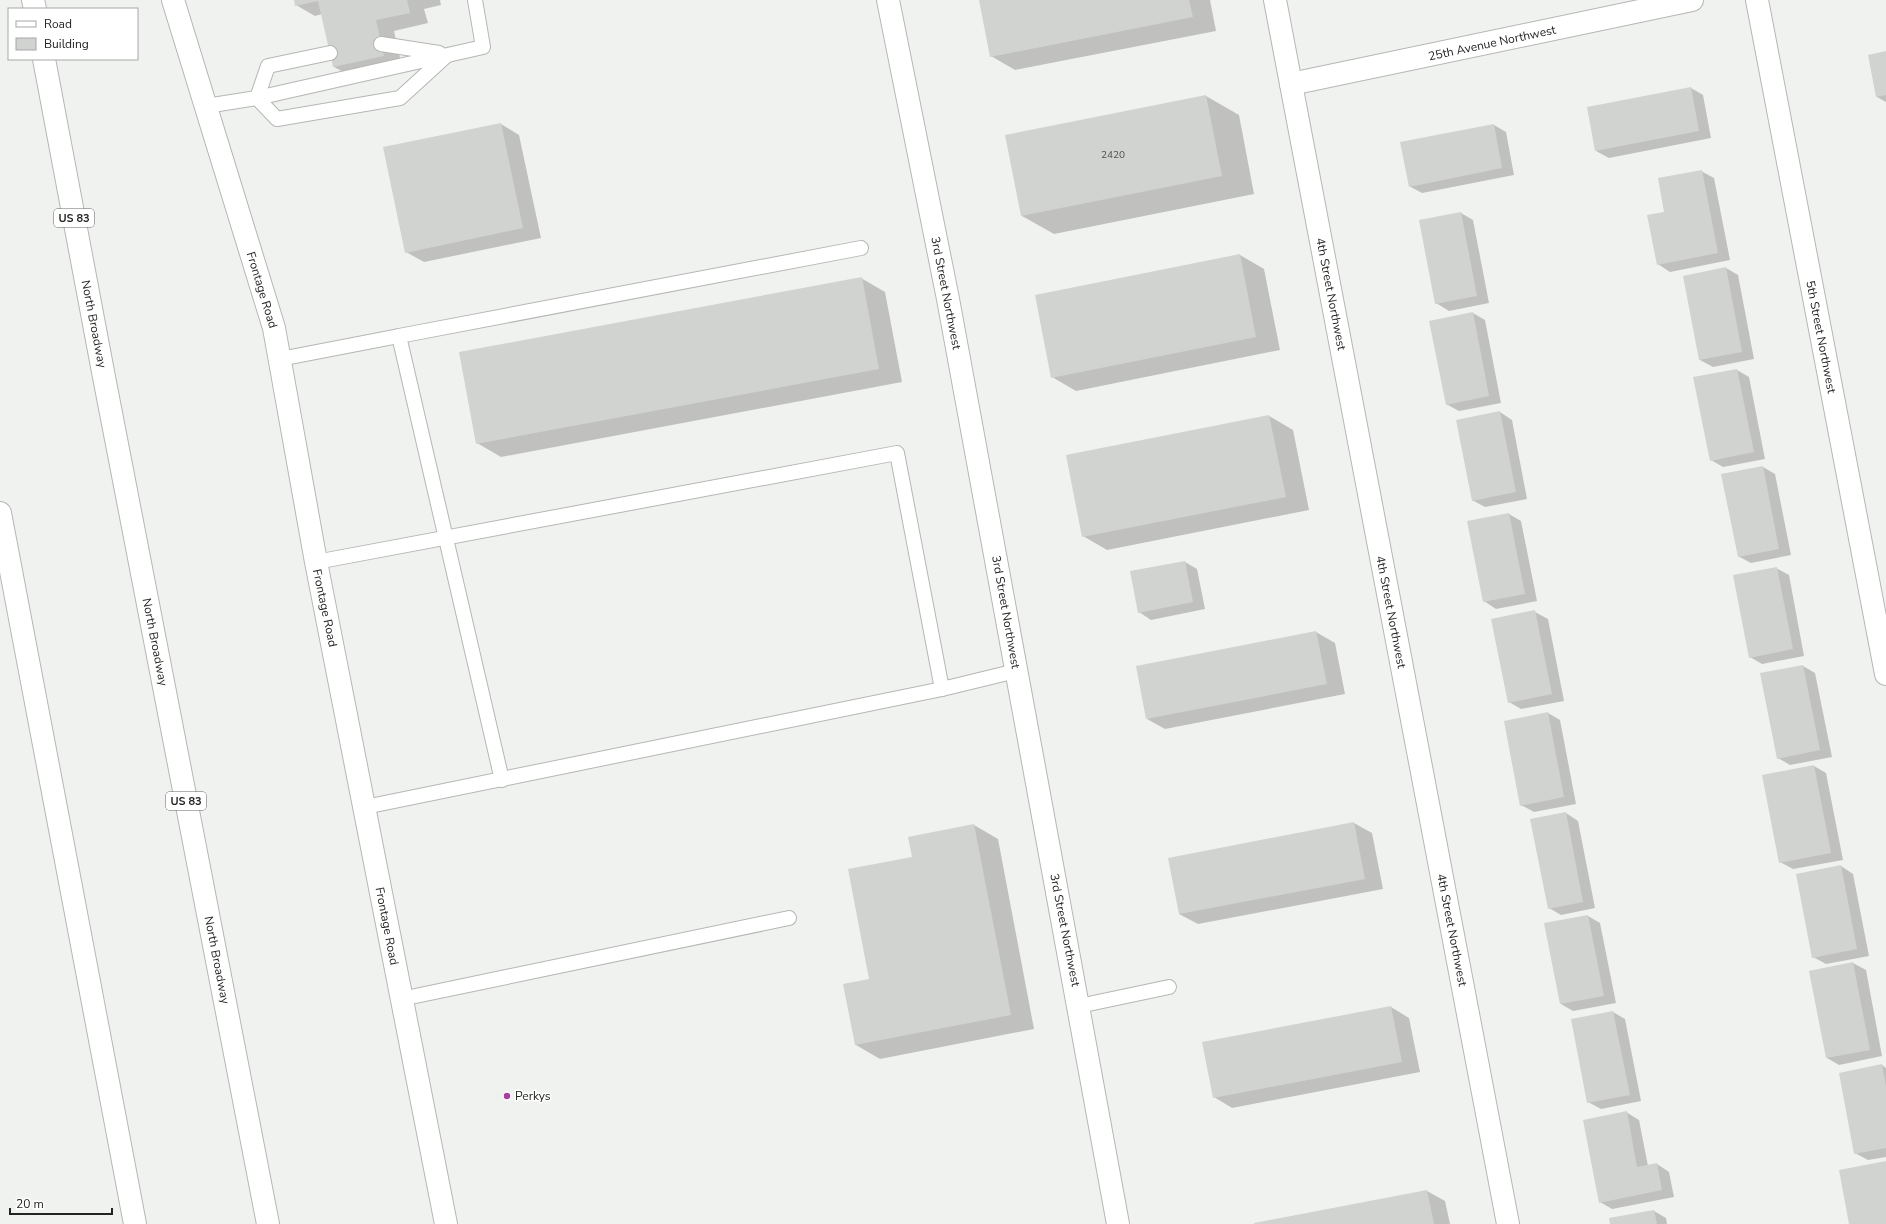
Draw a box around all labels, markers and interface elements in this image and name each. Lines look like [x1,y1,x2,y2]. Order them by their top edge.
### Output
legend [8,8,138,60]
text: Road [44,16,72,32]
street label: 25th Avenue Northwest [1427,22,1558,64]
text: Building [44,36,89,52]
house number: 2420 [1101,148,1125,162]
road number: US 83 [54,209,94,227]
street label: 3rd Street Northwest [927,235,965,352]
street label: 4th Street Northwest [1312,236,1350,353]
street label: Frontage Road [243,250,281,330]
street label: North Broadway [78,279,111,370]
street label: 5th Street Northwest [1802,279,1840,396]
street label: 3rd Street Northwest [988,554,1024,671]
street label: 4th Street Northwest [1372,554,1410,671]
street label: Frontage Road [309,568,341,648]
street label: North Broadway [139,597,172,688]
road number: US 83 [166,792,206,810]
street label: 3rd Street Northwest [1046,872,1084,989]
street label: 4th Street Northwest [1433,872,1471,989]
street label: Frontage Road [372,886,402,966]
street label: North Broadway [201,915,234,1006]
place label: Perkys [515,1088,551,1104]
marker: Perkys [502,1091,512,1101]
scale bar [10,1190,112,1216]
text: 20 m [16,1196,44,1212]

